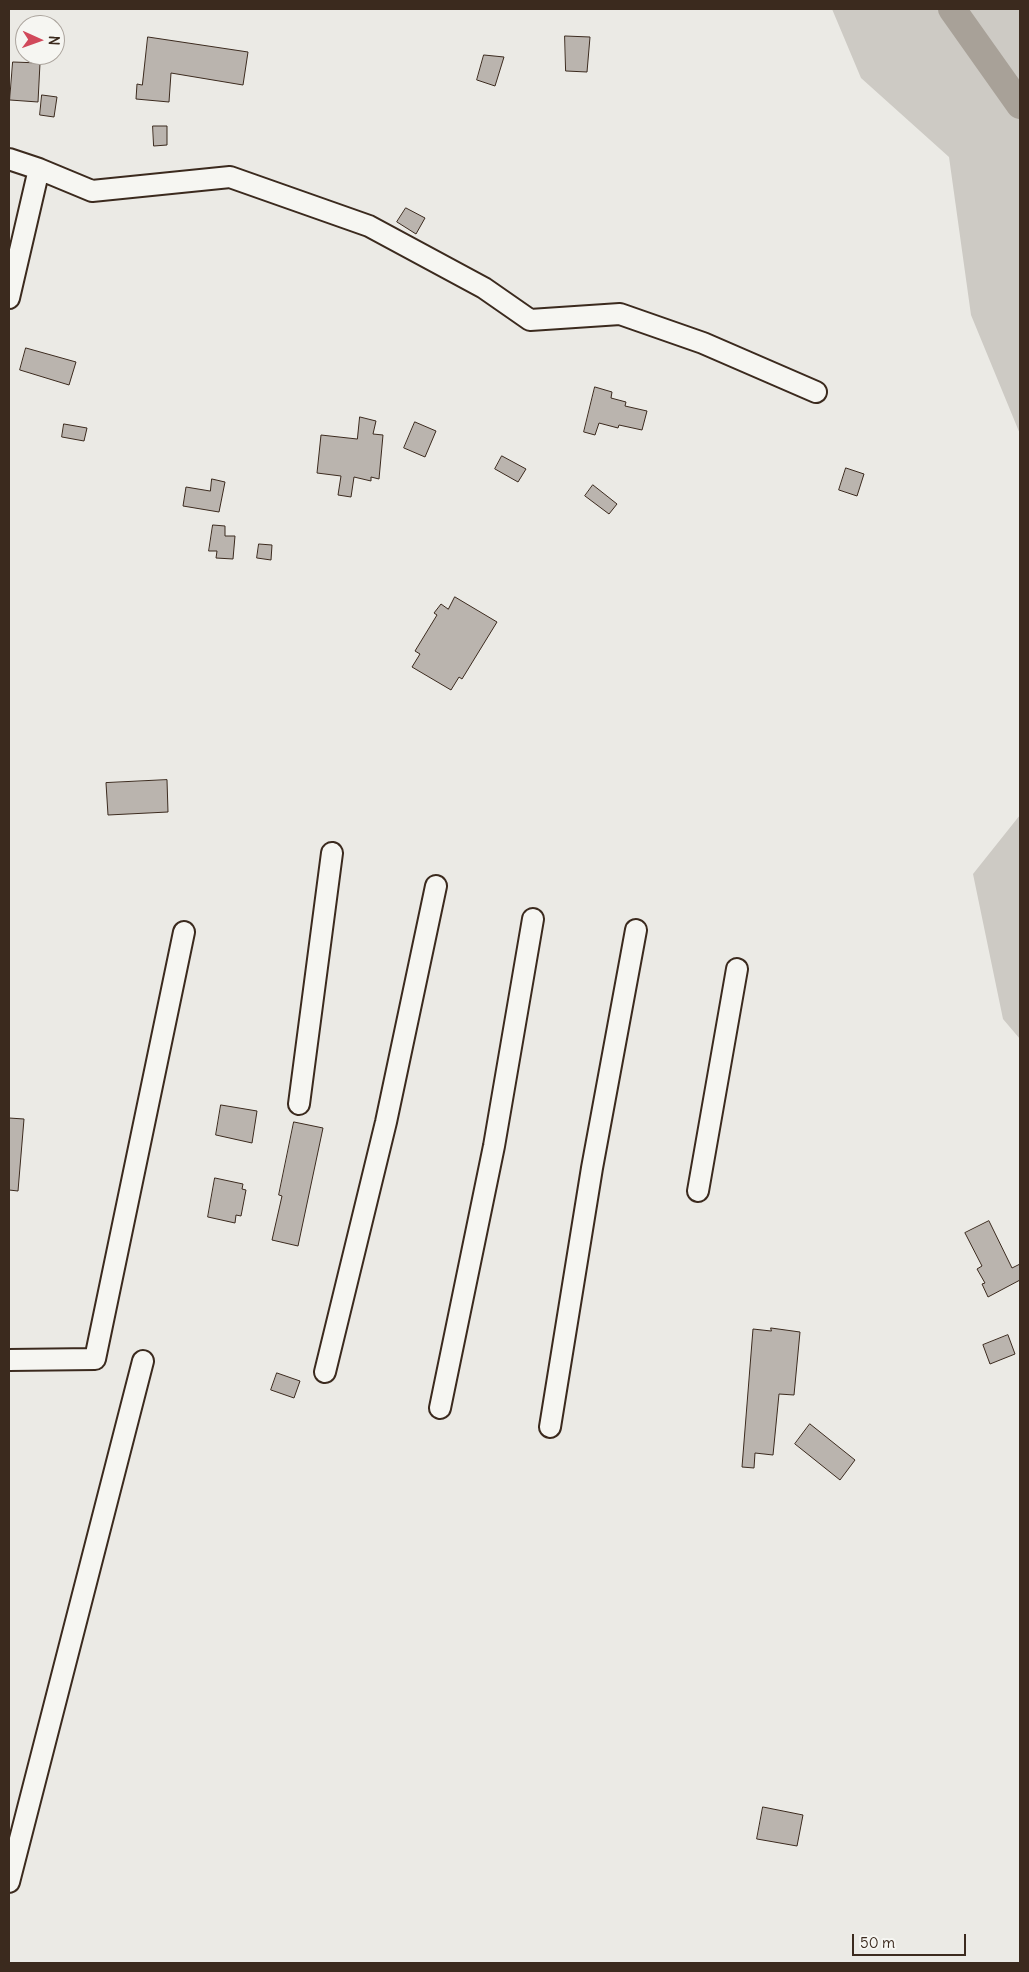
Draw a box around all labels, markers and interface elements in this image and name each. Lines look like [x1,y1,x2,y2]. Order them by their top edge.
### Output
north arrow [15,15,65,65]
text: N [45,35,63,46]
scale bar [854,1924,968,1956]
text: 50 m [860,1933,895,1952]

